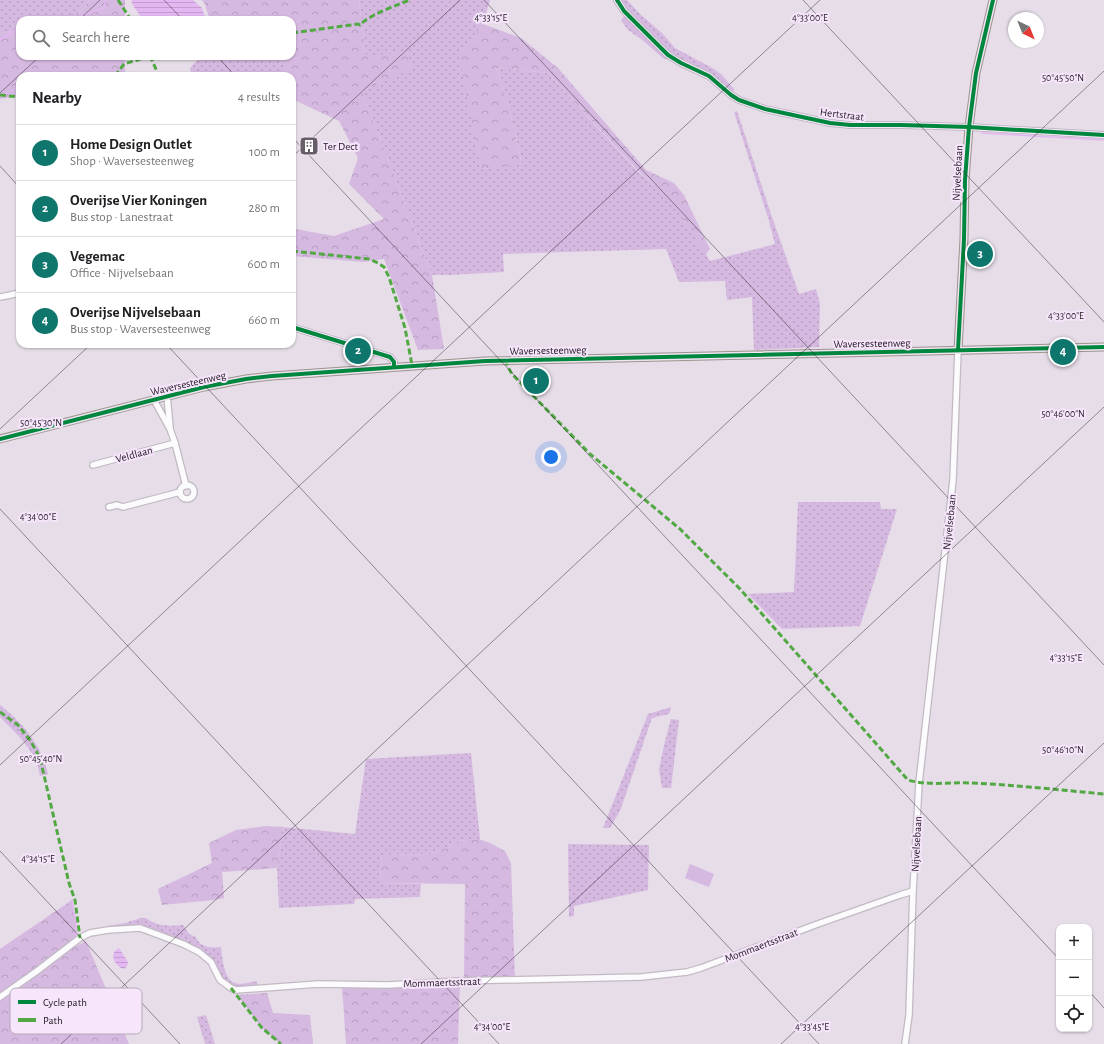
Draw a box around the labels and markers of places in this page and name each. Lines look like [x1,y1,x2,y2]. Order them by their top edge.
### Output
building icon: Ter Dect [298,135,320,157]
place label: Ter Dect [323,141,359,152]
pin: 3 [967,239,993,269]
pin: 2 [345,336,371,366]
pin: 4 [1050,337,1076,367]
pin: 1 [523,366,549,396]

